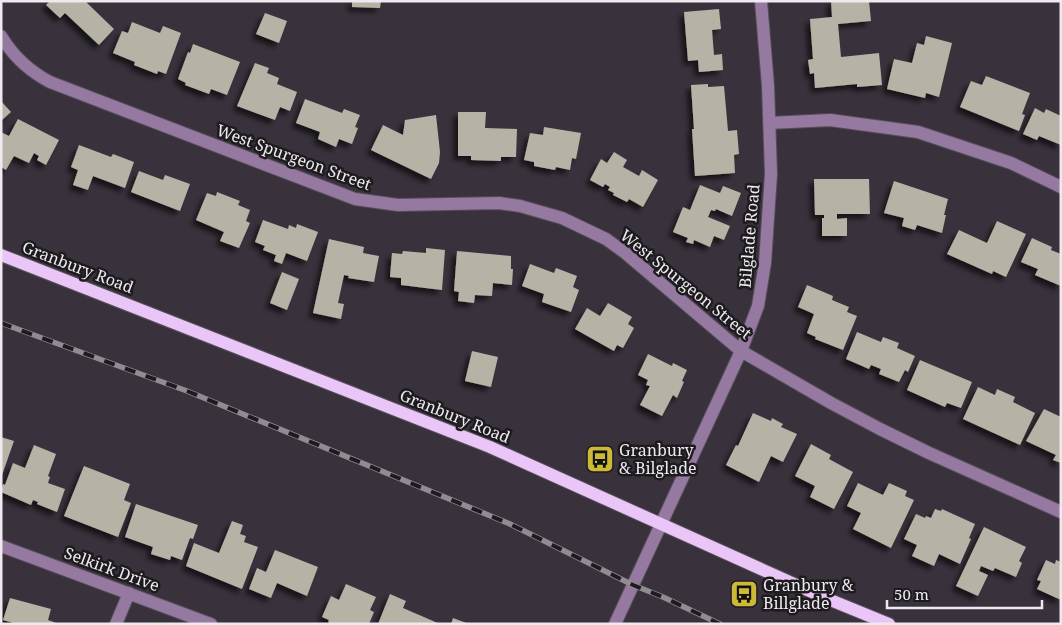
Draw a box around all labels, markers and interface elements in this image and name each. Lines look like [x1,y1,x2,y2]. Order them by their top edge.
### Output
street label: West Spurgeon Street [214,119,375,195]
street label: Bilglade Road [733,183,765,289]
street label: West Spurgeon Street [616,224,757,344]
street label: Granbury Road [19,236,137,298]
street label: Granbury Road [397,384,514,448]
place label: Granbury & Bilglade [619,439,697,479]
bus stop icon: Granbury & Bilglade [585,444,615,474]
street label: Selkirk Drive [61,542,163,596]
place label: Granbury & Billglade [763,574,854,614]
scale bar [887,578,1042,610]
bus stop icon: Granbury & Billglade [729,579,759,609]
text: 50 m [894,584,929,604]

